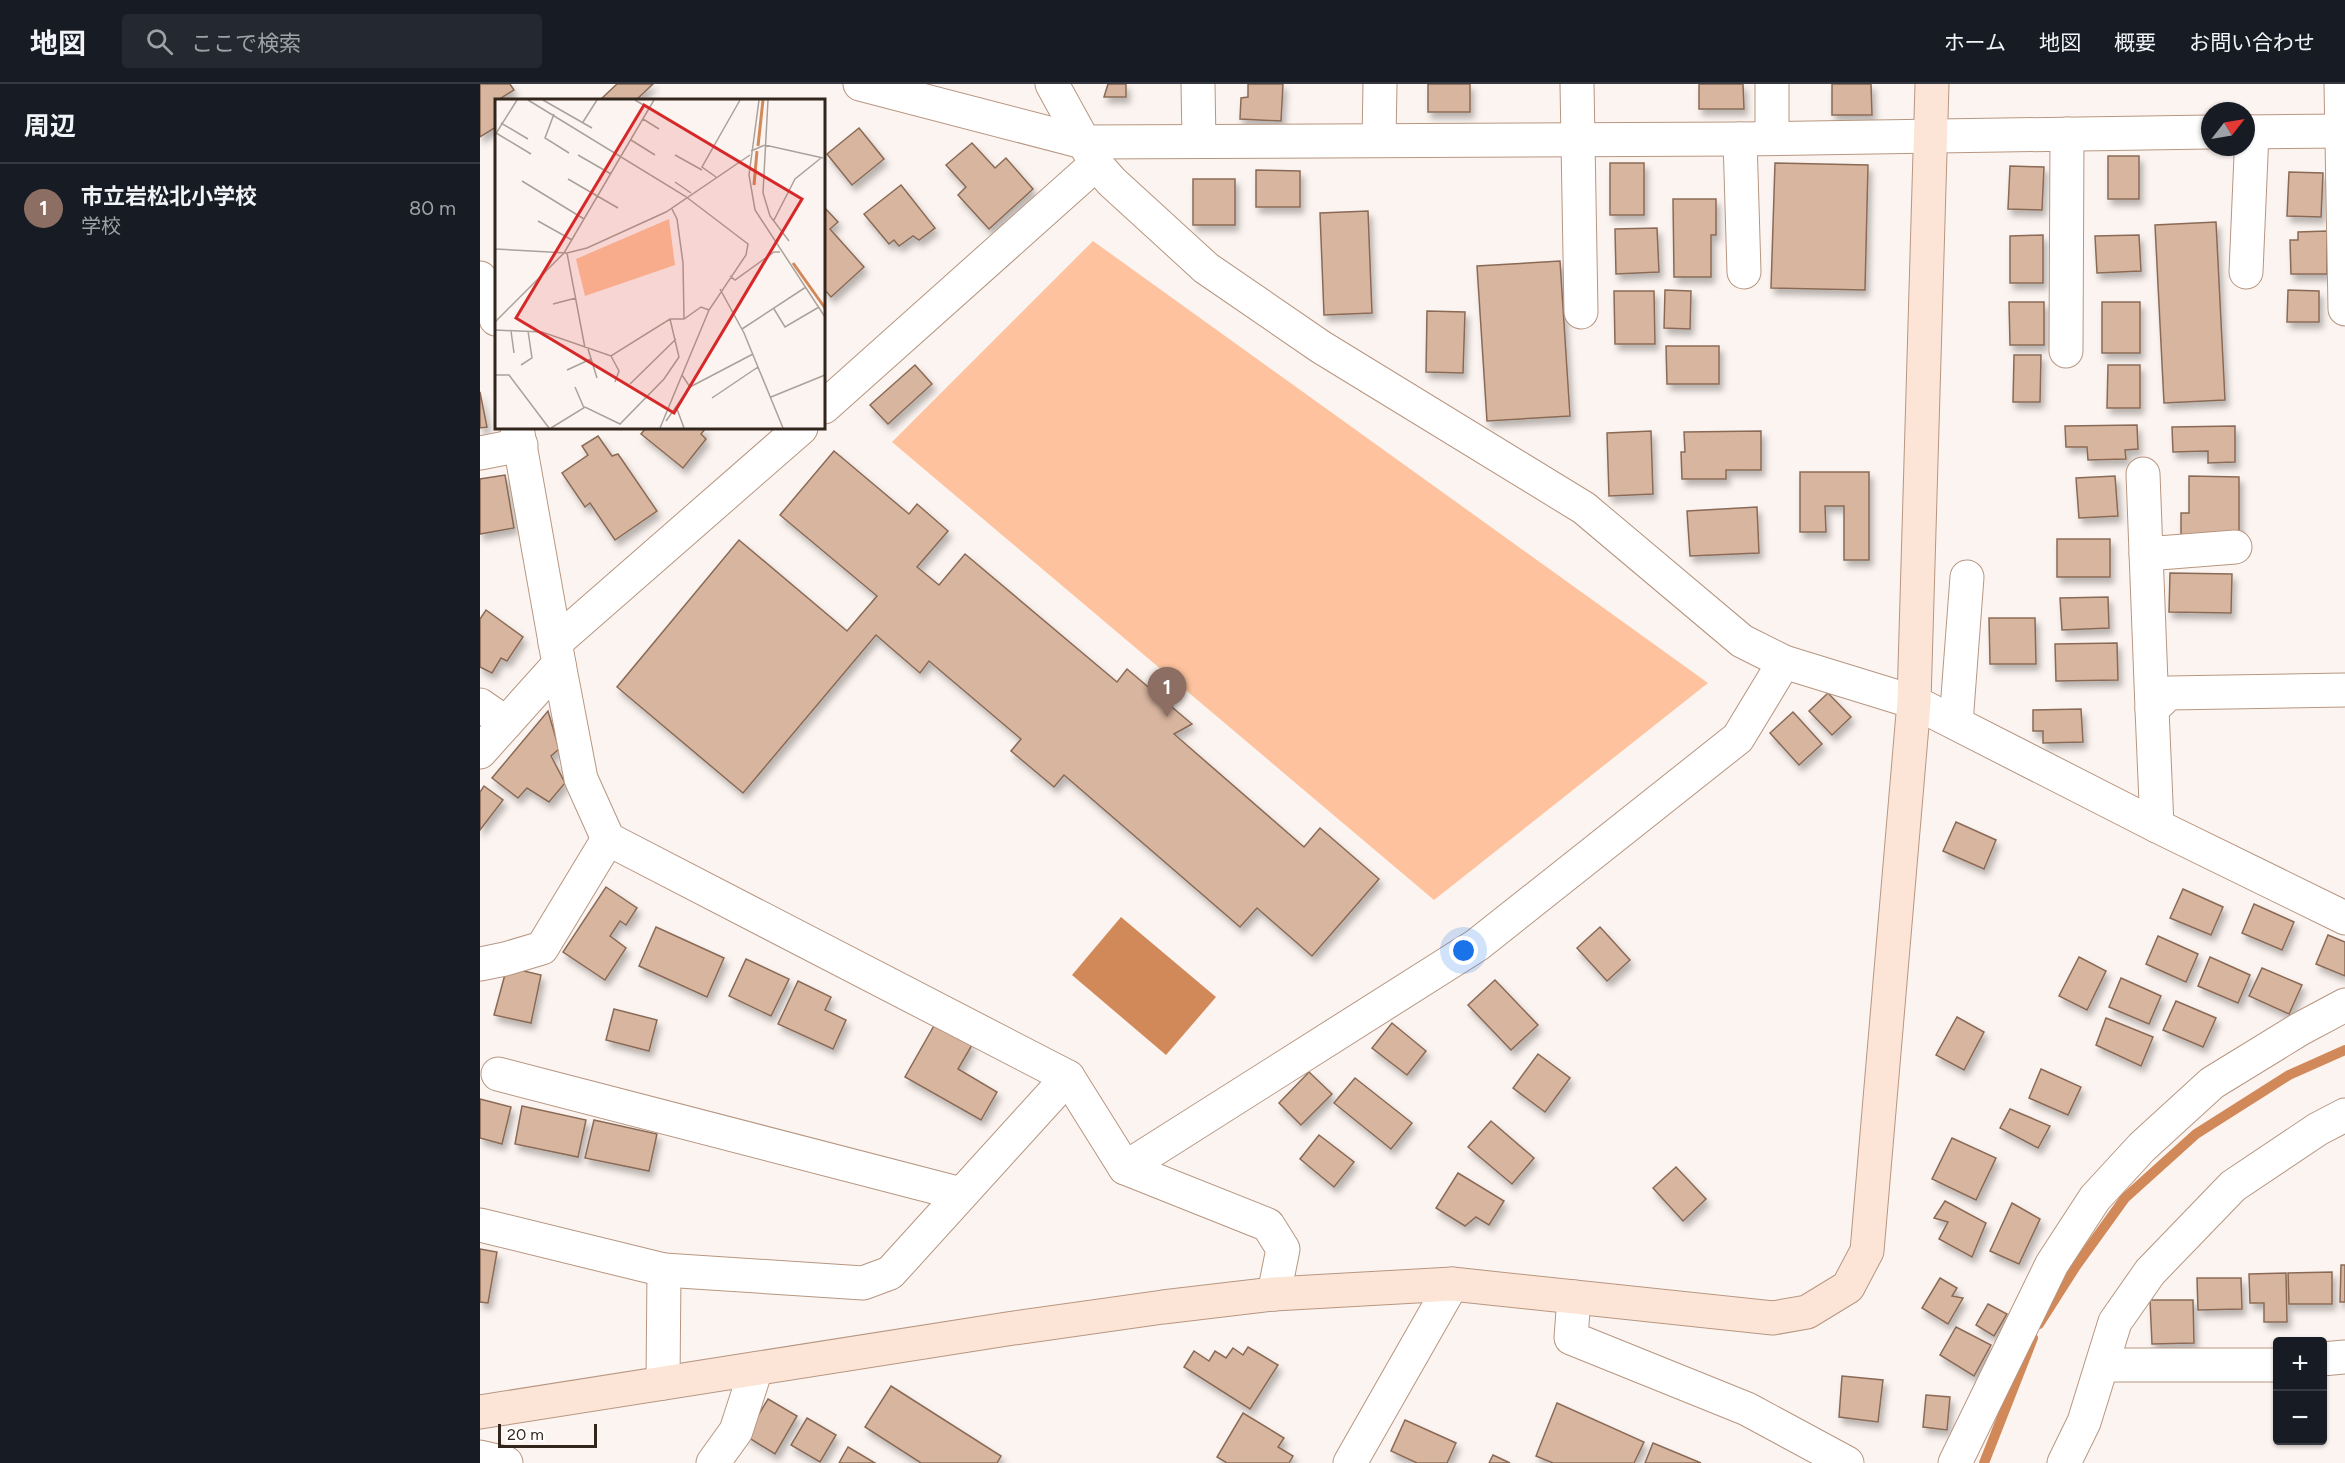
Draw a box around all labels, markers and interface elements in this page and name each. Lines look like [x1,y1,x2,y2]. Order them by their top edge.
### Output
search box [122,14,542,68]
icon: search [143,25,176,58]
text: 地図 [30,26,86,60]
text: ここで検索 [191,30,301,57]
text: ホーム [1944,30,2006,55]
text: 地図 [2039,30,2081,55]
text: 概要 [2114,30,2156,55]
text: お問い合わせ [2189,30,2315,55]
inset map [495,99,825,429]
north arrow [2201,102,2255,156]
text: 周辺 [24,110,76,142]
text: 市立岩松北小学校 [81,183,257,210]
text: 1 [39,196,48,220]
text: 80 m [409,196,456,220]
text: 学校 [81,214,121,238]
pin: 1 [1148,668,1186,717]
your location [1449,936,1478,965]
map controls [2273,1337,2327,1445]
button: + [2273,1337,2327,1391]
button: − [2273,1391,2327,1445]
scale bar [498,1421,597,1448]
text: 20 m [507,1425,544,1444]

